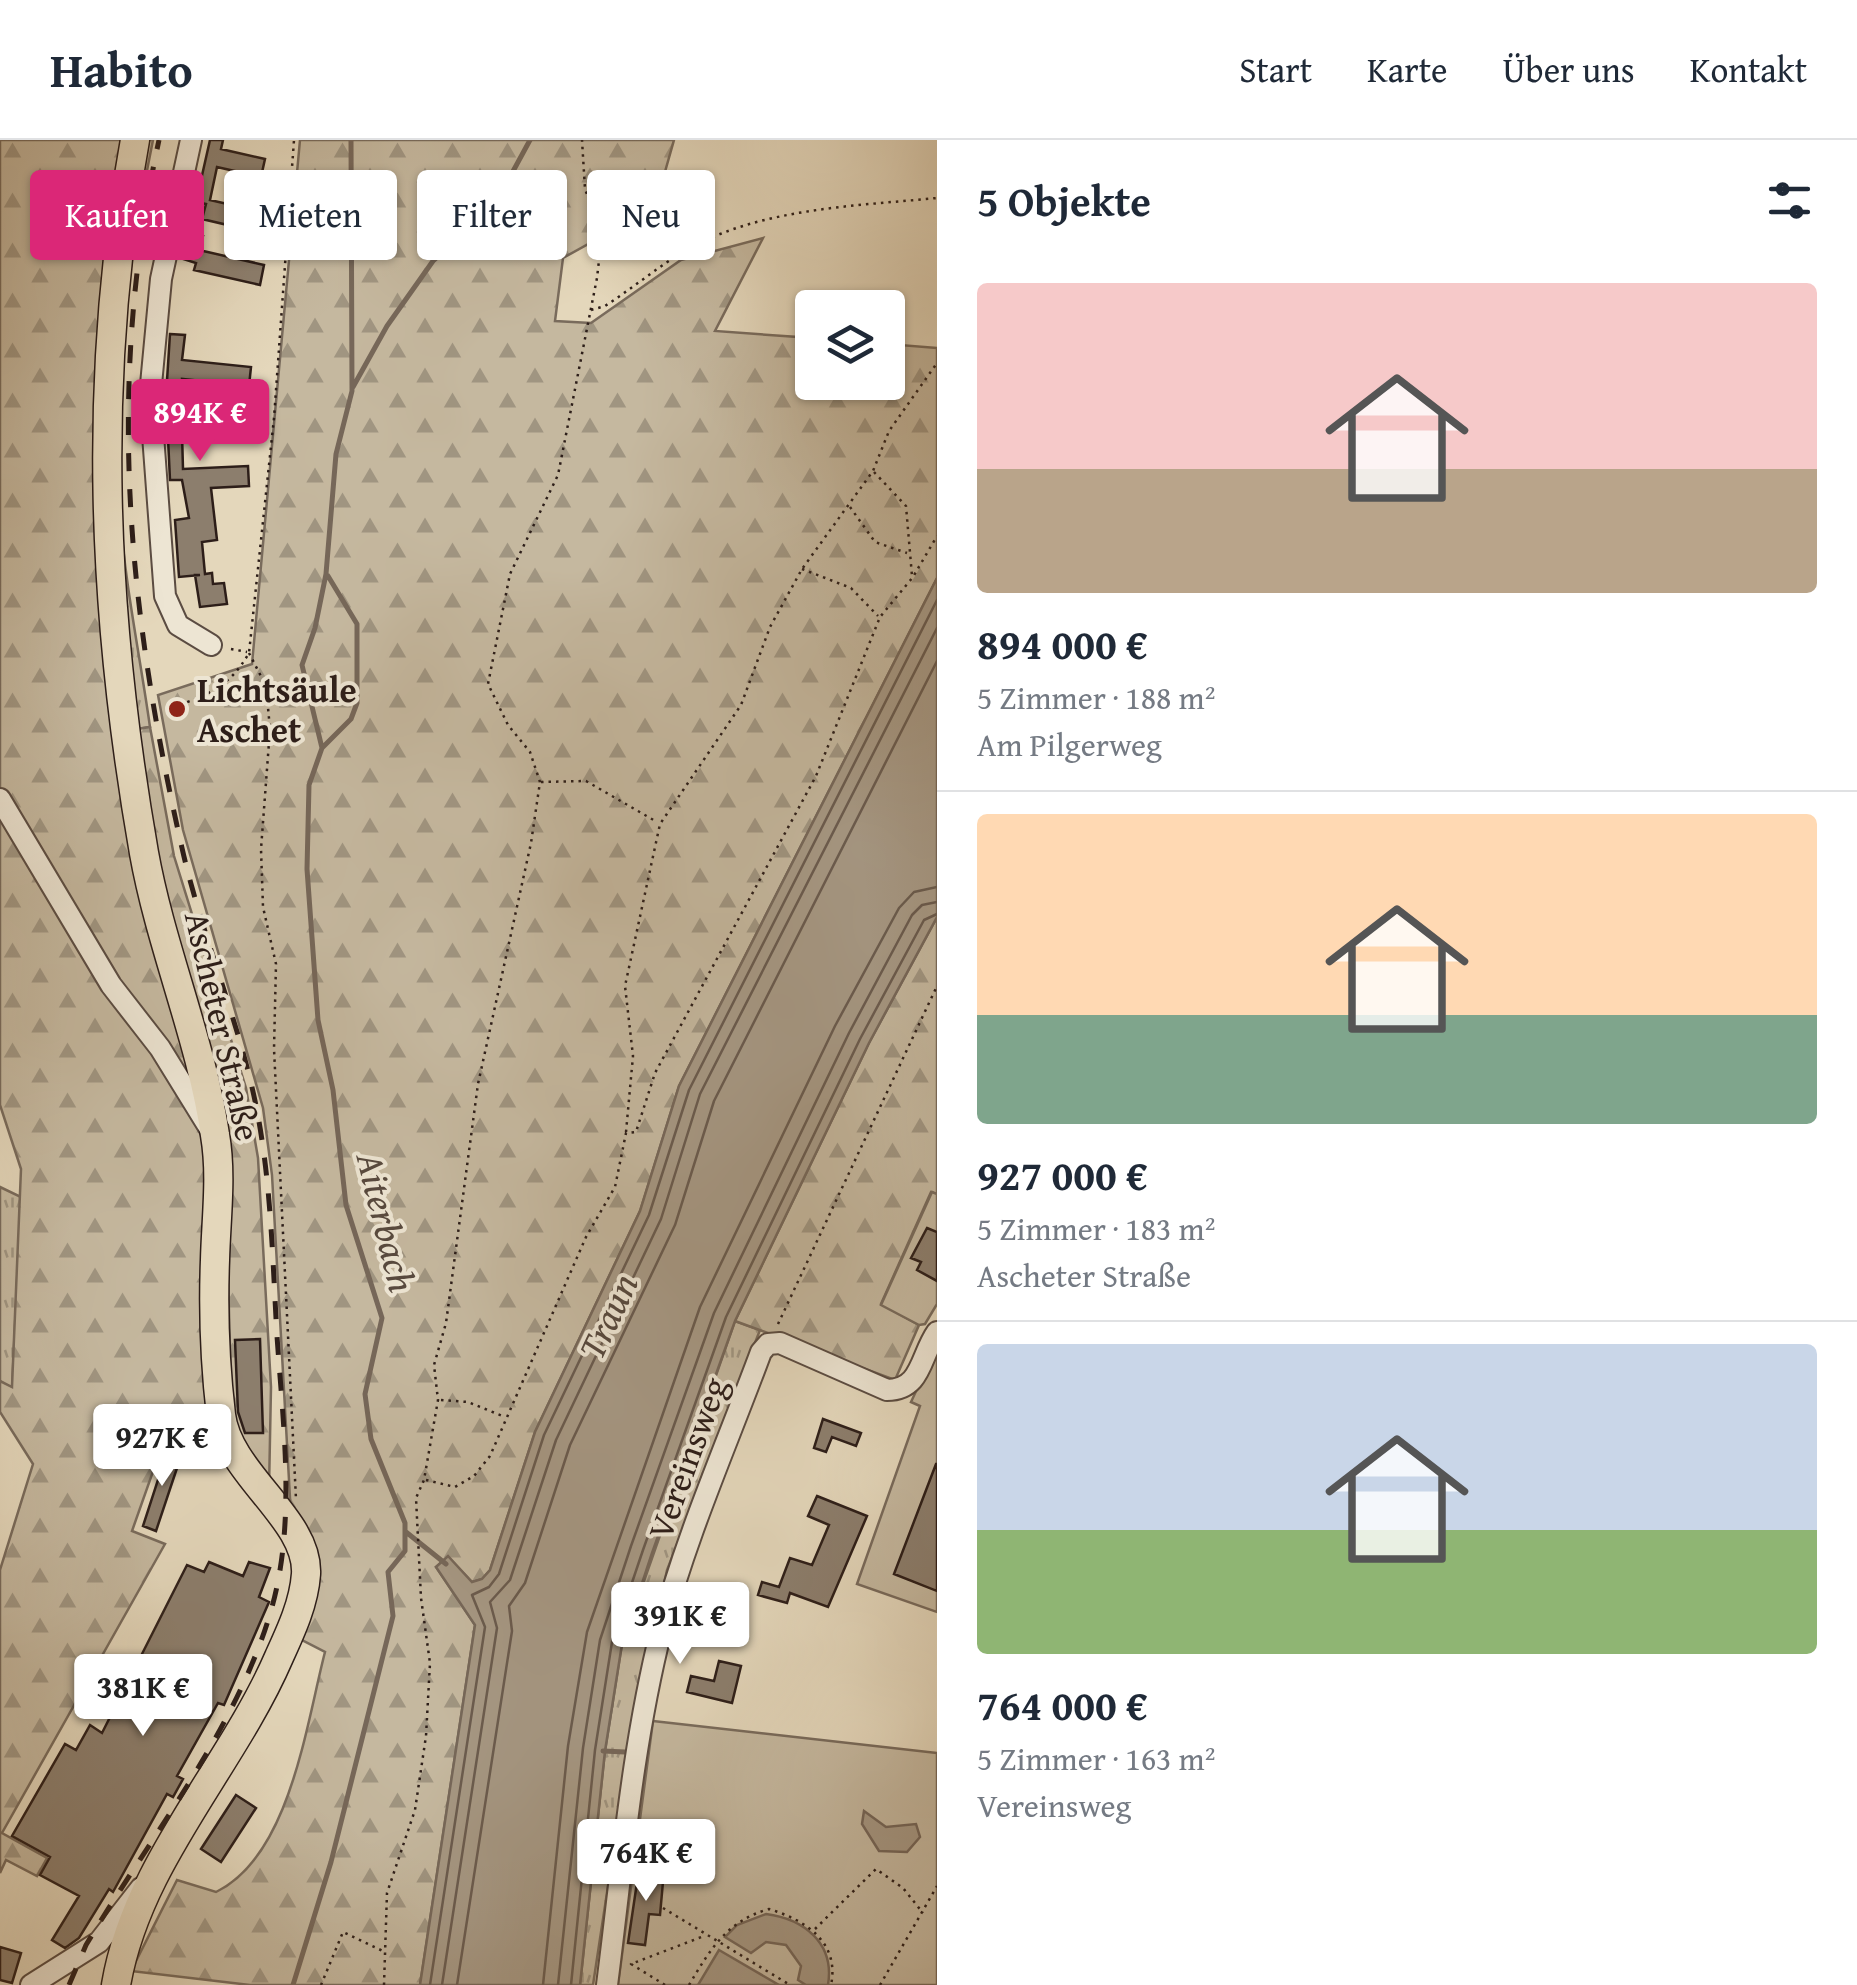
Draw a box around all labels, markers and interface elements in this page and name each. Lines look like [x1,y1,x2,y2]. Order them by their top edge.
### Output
text: Habito [50,34,193,105]
text: Start [1239,44,1312,95]
text: Karte [1367,44,1448,95]
text: Über uns [1503,44,1635,95]
text: Kontakt [1690,44,1807,95]
chip: Kaufen [30,170,204,260]
chip: Mieten [224,170,397,260]
chip: Filter [417,170,567,260]
chip: Neu [587,170,715,260]
text: 5 Objekte [977,170,1151,231]
icon: filters [1762,173,1817,228]
map controls [795,290,905,400]
button: layers [795,290,905,400]
icon: home [1307,348,1487,528]
pin: 894K € [119,379,281,464]
text: 894K € [153,388,247,435]
text: 894 000 € [977,613,1148,674]
place label: Lichtsäule Aschet [197,664,357,755]
text: 5 Zimmer · 188 m² [977,674,1215,721]
marker: Lichtsäule Aschet [166,698,188,720]
text: Am Pilgerweg [977,721,1162,768]
icon: home [1307,879,1487,1059]
street label: Ascheter Straße [172,906,274,1146]
text: 927 000 € [977,1144,1148,1205]
water label: Aiterbach [342,1145,431,1298]
text: 5 Zimmer · 183 m² [977,1205,1215,1252]
text: Ascheter Straße [977,1252,1191,1299]
water label: Traun [563,1264,651,1368]
street label: Vereinsweg [634,1369,740,1546]
pin: 927K € [81,1404,243,1489]
icon: home [1307,1409,1487,1589]
text: 927K € [115,1413,209,1460]
pin: 391K € [599,1582,761,1667]
text: 391K € [633,1591,727,1638]
pin: 381K € [62,1654,224,1739]
text: 381K € [96,1663,190,1710]
text: 764 000 € [977,1674,1148,1735]
text: 5 Zimmer · 163 m² [977,1735,1215,1782]
text: Vereinsweg [977,1782,1131,1829]
pin: 764K € [565,1819,727,1904]
text: 764K € [599,1828,693,1875]

